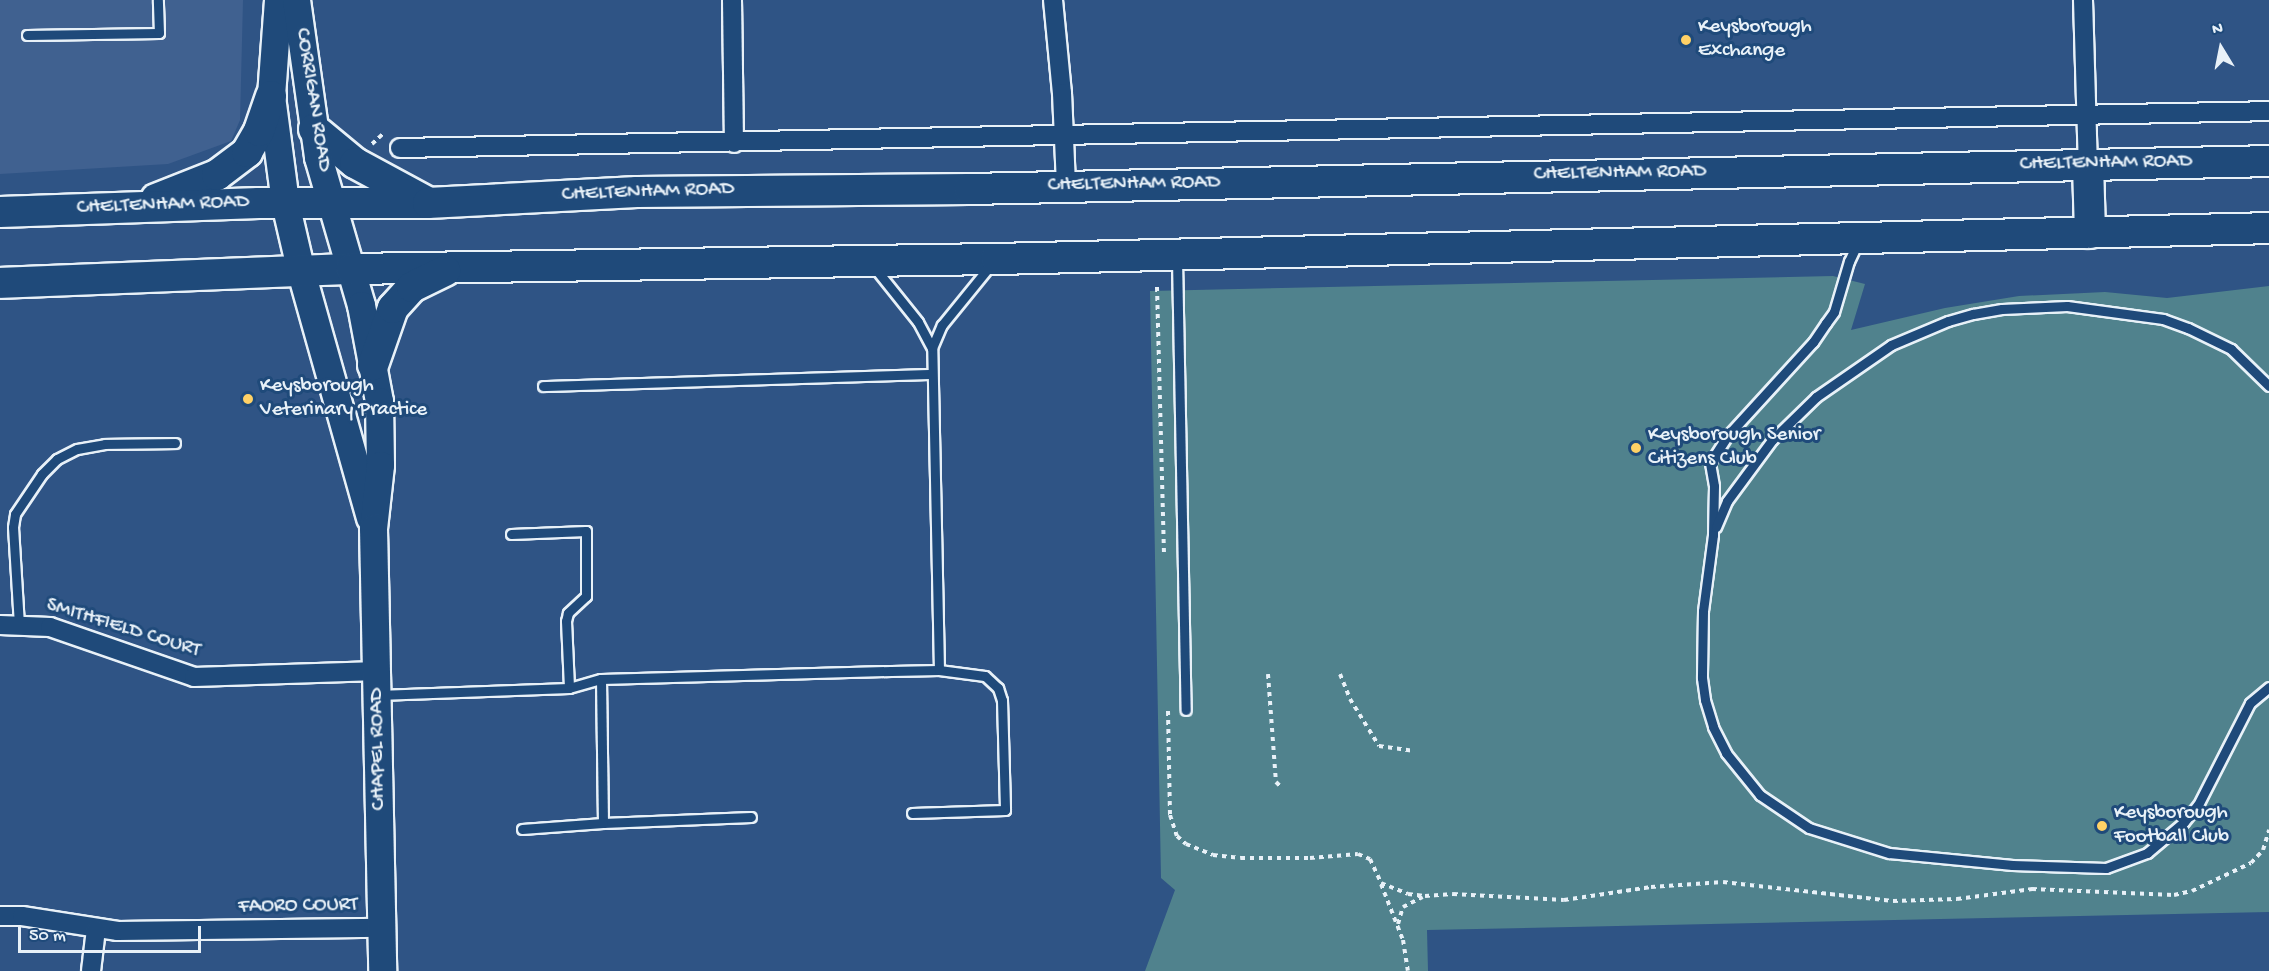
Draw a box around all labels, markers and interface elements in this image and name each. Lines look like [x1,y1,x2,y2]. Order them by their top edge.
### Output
place label: Keysborough Exchange [1698,15,1812,65]
north arrow [2191,18,2251,78]
text: N [2211,20,2225,40]
street label: CORRIGAN ROAD [288,26,336,174]
marker: Keysborough Exchange [1679,33,1693,47]
street label: CHELTENHAM ROAD [2019,150,2193,178]
street label: CHELTENHAM ROAD [1533,160,1707,188]
street label: CHELTENHAM ROAD [1047,171,1221,199]
street label: CHELTENHAM ROAD [561,177,735,209]
street label: CHELTENHAM ROAD [76,190,250,222]
place label: Keysborough Veterinary Practice [260,374,427,424]
marker: Keysborough Veterinary Practice [241,392,255,406]
place label: Keysborough Senior Citizens Club [1648,423,1820,473]
marker: Keysborough Senior Citizens Club [1629,441,1643,455]
street label: SMITHFIELD COURT [43,594,203,664]
street label: CHAPEL ROAD [365,687,393,811]
place label: Keysborough Football Club [2114,801,2229,851]
marker: Keysborough Football Club [2095,819,2109,833]
street label: FAORO COURT [238,893,358,921]
scale bar [21,914,204,952]
text: 50 m [29,926,66,947]

